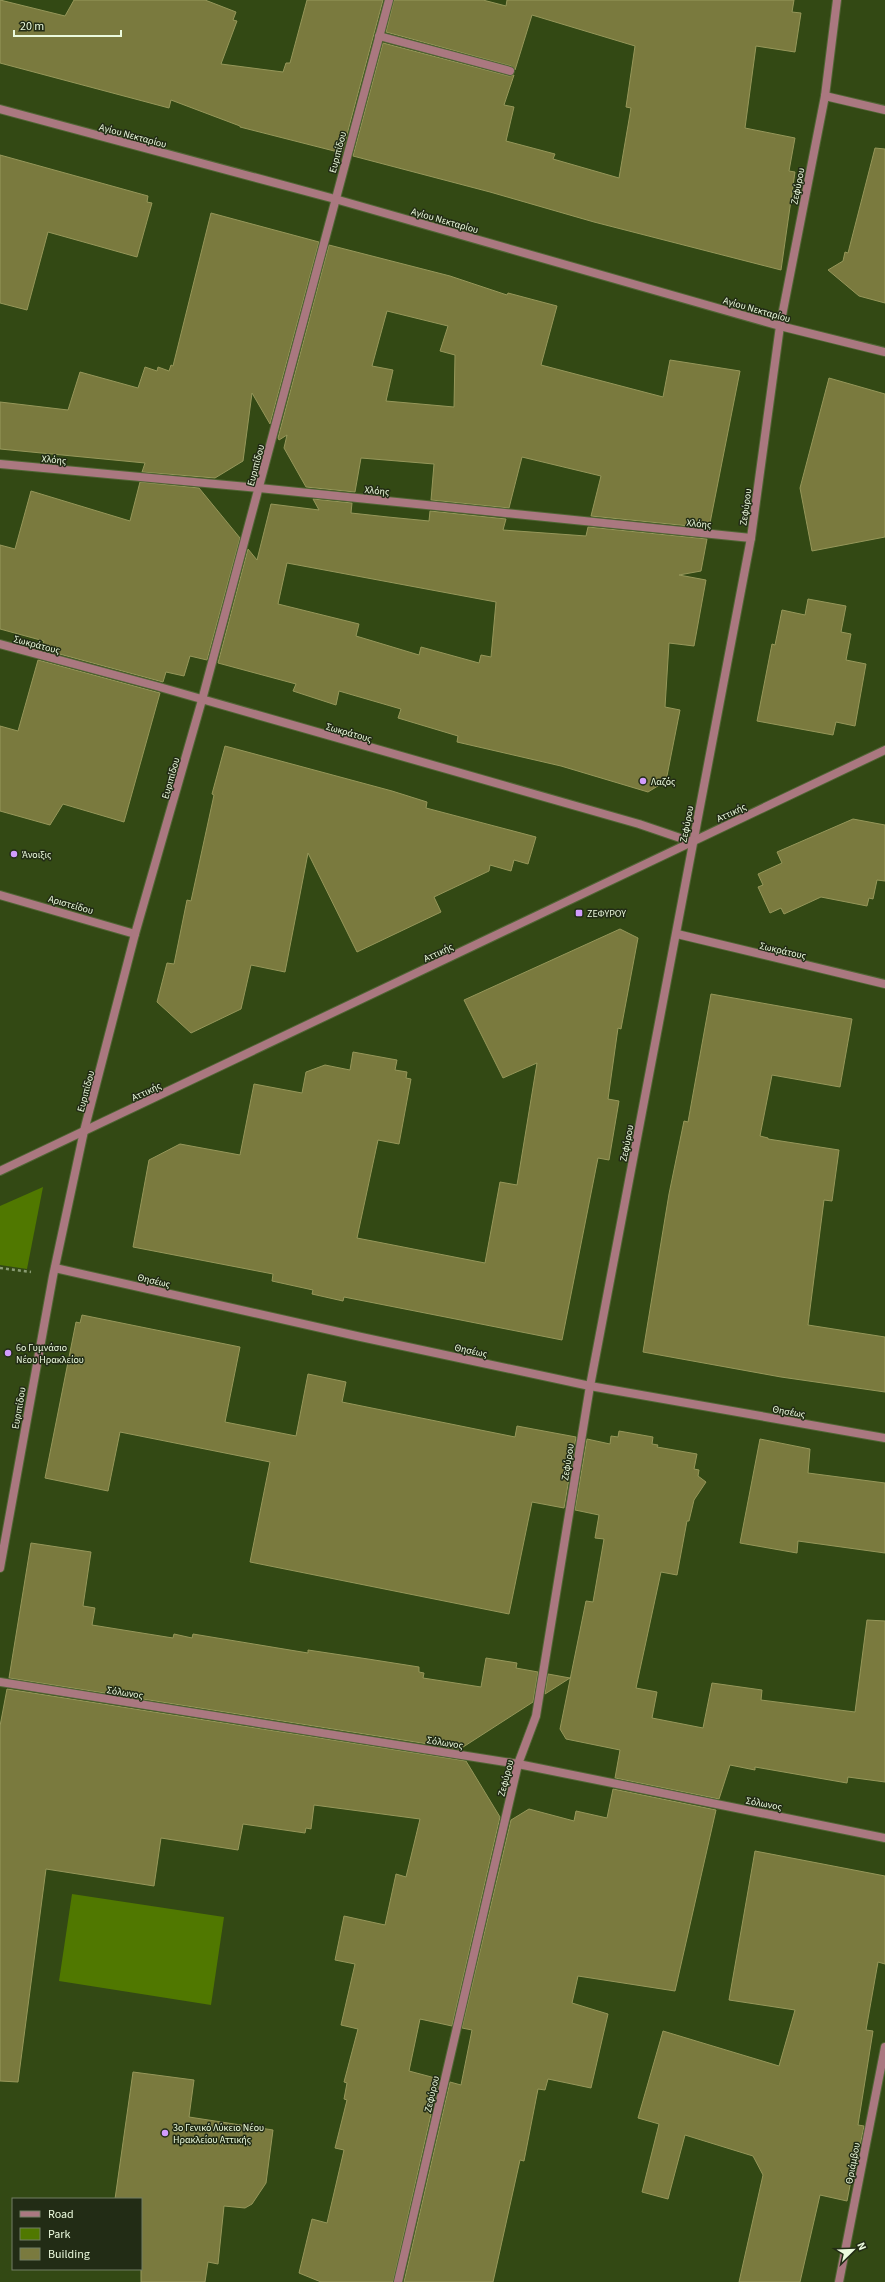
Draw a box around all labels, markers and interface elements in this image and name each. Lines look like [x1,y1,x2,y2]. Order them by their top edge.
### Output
scale bar [14,12,121,38]
text: 20 m [20,18,44,35]
street label: Αγίου Νεκταρίου [97,120,168,152]
street label: Ευριπίδου [326,130,350,175]
street label: Ζεφύρου [788,166,808,206]
street label: Αγίου Νεκταρίου [409,205,480,237]
street label: Αγίου Νεκταρίου [721,294,792,326]
street label: Ευριπίδου [244,443,268,488]
street label: Χλόης [41,452,68,468]
street label: Χλόης [364,483,391,499]
street label: Ζεφύρου [736,488,756,527]
street label: Χλόης [686,516,713,532]
street label: Σωκράτους [12,632,62,658]
street label: Σωκράτους [324,720,374,746]
street label: Ευριπίδου [158,756,184,801]
place label: Λαζός [651,775,676,789]
marker: Λαζός [638,776,648,786]
street label: Αττικής [714,800,749,826]
street label: Ζεφύρου [677,804,697,844]
place label: Άνοιξις [22,848,52,862]
marker: Άνοιξις [9,849,19,859]
street label: Αριστείδου [47,892,95,918]
place label: ΖΕΦΥΡΟΥ [587,907,626,921]
marker: ΖΕΦΥΡΟΥ [574,908,584,918]
street label: Σωκράτους [758,939,808,963]
street label: Αττικής [421,940,456,966]
street label: Ευριπίδου [74,1069,98,1114]
street label: Αττικής [129,1079,164,1105]
street label: Ζεφύρου [617,1123,637,1163]
street label: Θησέως [136,1270,172,1292]
place label: 6ο Γυμνάσιο Νέου Ηρακλείου [16,1341,84,1367]
street label: Θησέως [453,1341,489,1361]
marker: 6ο Γυμνάσιο Νέου Ηρακλείου [3,1348,13,1358]
street label: Ευριπίδου [8,1386,30,1430]
street label: Θησέως [771,1402,807,1422]
street label: Ζεφύρου [558,1443,578,1482]
street label: Σόλωνος [106,1683,145,1703]
street label: Σόλωνος [426,1733,465,1753]
street label: Ζεφύρου [495,1758,517,1798]
street label: Σόλωνος [745,1794,784,1814]
street label: Ζεφύρου [421,2074,443,2114]
place label: 3ο Γενικό Λύκειο Νέου Ηρακλείου Αττικής [173,2121,264,2147]
marker: 3ο Γενικό Λύκειο Νέου Ηρακλείου Αττικής [160,2128,170,2138]
street label: Θριάμβου [842,2141,864,2185]
legend [12,2198,142,2270]
text: Road [48,2206,74,2223]
text: Park [48,2226,70,2243]
north arrow [833,2230,873,2270]
text: N [853,2240,870,2253]
text: Building [48,2246,90,2263]

